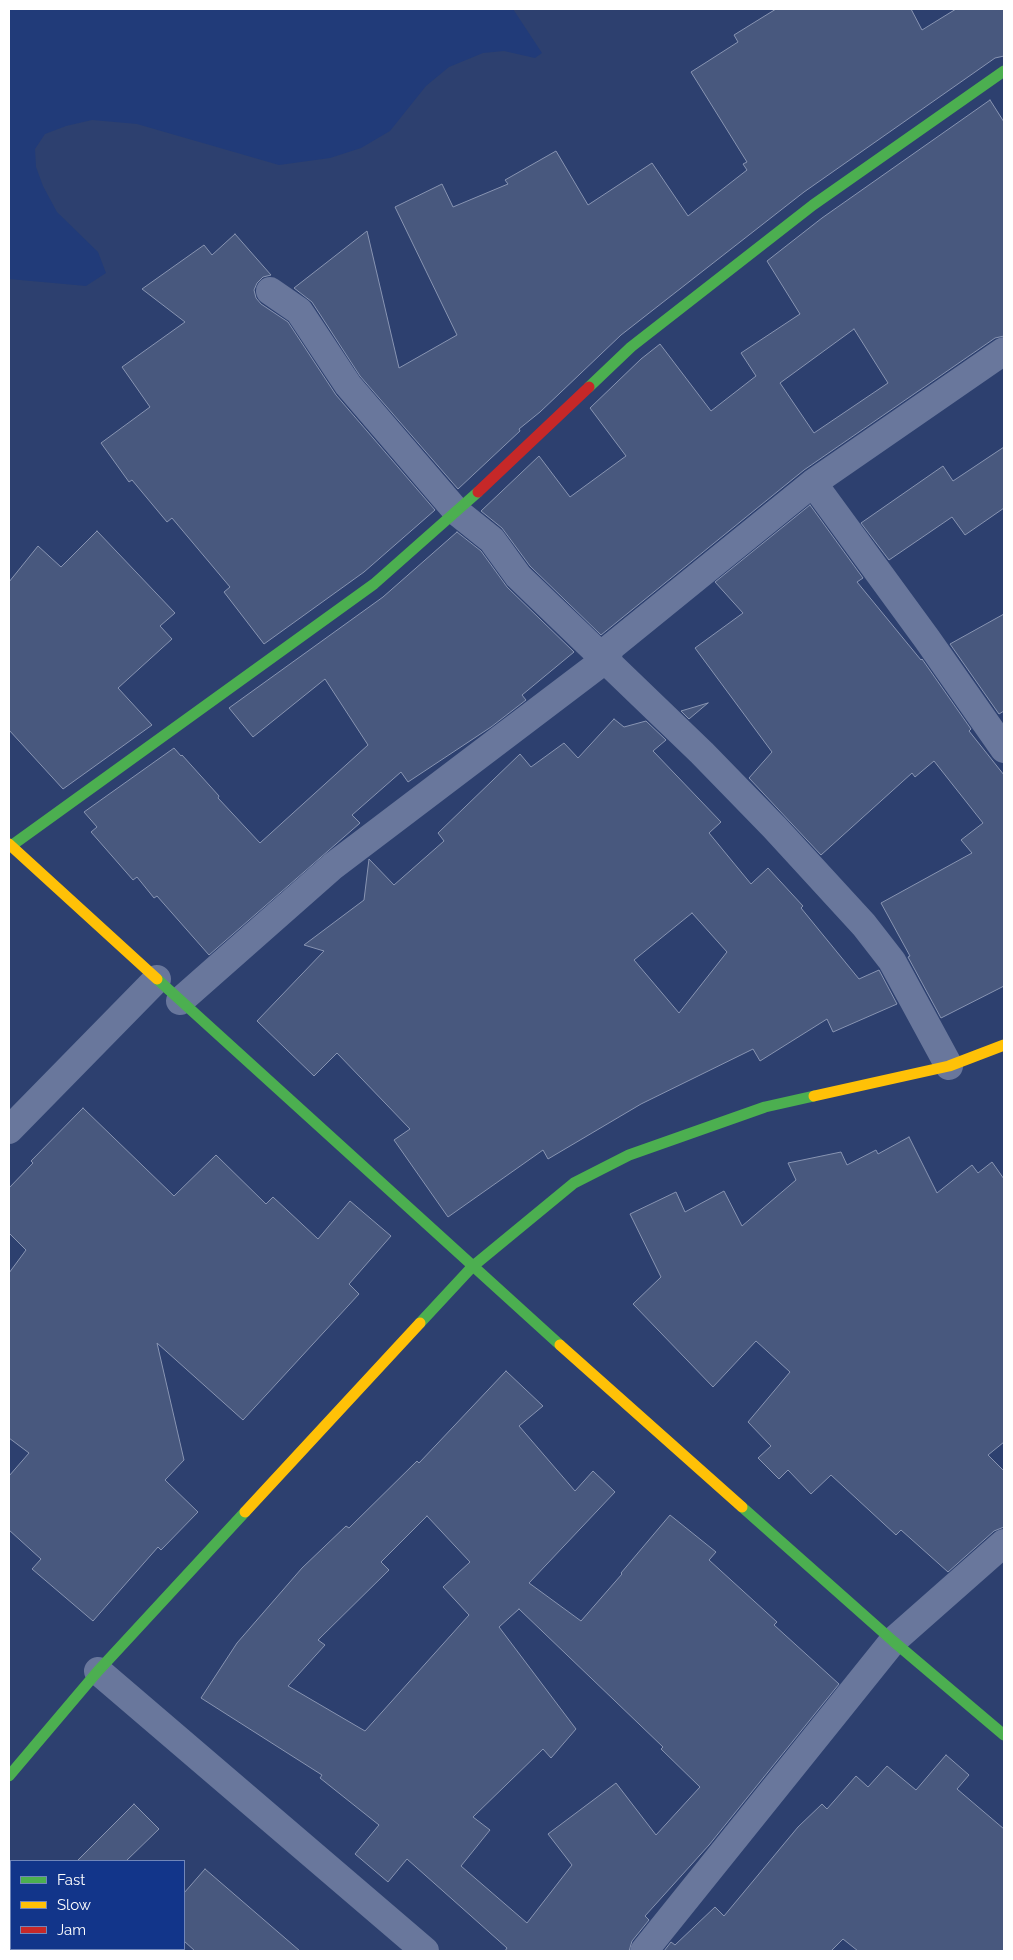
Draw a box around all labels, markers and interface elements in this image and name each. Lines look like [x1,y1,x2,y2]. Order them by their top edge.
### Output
legend [10,1860,185,1950]
text: Fast [57,1871,85,1889]
text: Slow [57,1896,91,1914]
text: Jam [57,1921,86,1939]

